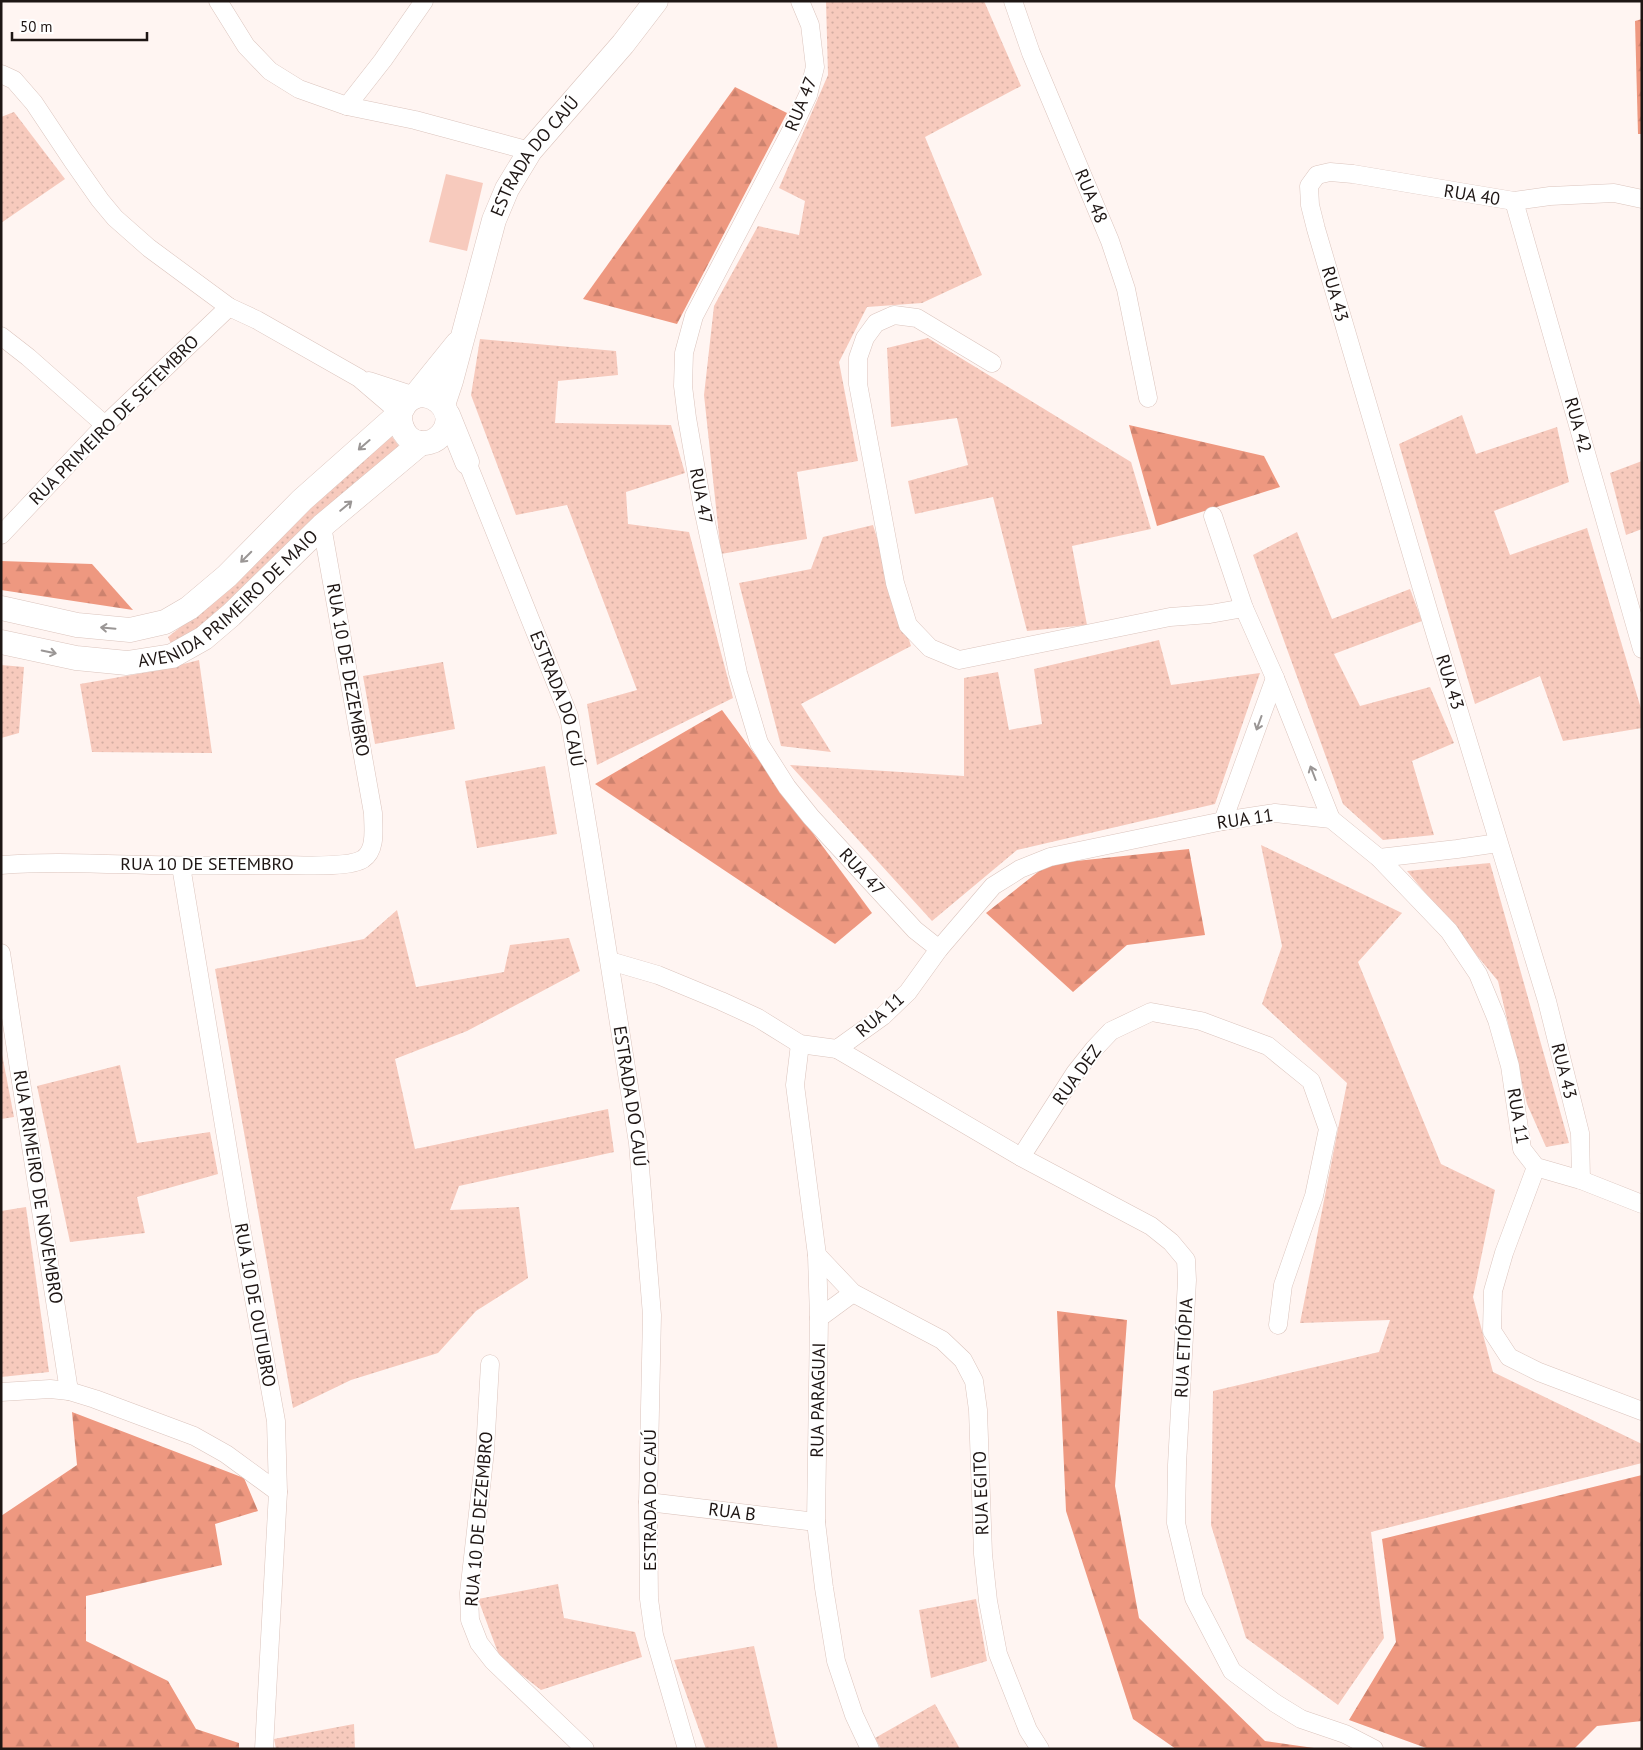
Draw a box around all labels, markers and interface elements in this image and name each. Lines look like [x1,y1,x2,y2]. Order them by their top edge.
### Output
scale bar [12,10,148,42]
text: 50 m [20,17,53,36]
street label: RUA 47 [779,73,822,134]
street label: ESTRADA DO CAJÚ [485,91,584,220]
street label: RUA 48 [1070,165,1113,226]
street label: RUA 40 [1442,179,1502,210]
street label: RUA 43 [1317,263,1354,324]
street label: RUA PRIMEIRO DE SETEMBRO [24,330,204,510]
street label: RUA 42 [1560,394,1597,455]
one-way arrow [357,439,370,451]
street label: RUA 47 [685,466,718,526]
one-way arrow [339,501,352,512]
street label: AVENIDA PRIMEIRO DE MAIO [136,524,322,672]
one-way arrow [240,550,252,563]
street label: RUA 10 DE DEZEMBRO [322,581,375,758]
one-way arrow [100,623,116,633]
street label: ESTRADA DO CAJÚ [525,627,589,768]
one-way arrow [41,648,57,658]
street label: RUA 43 [1431,651,1470,712]
one-way arrow [1254,715,1263,731]
one-way arrow [1308,766,1317,782]
street label: RUA 11 [1215,803,1275,834]
street label: RUA 47 [835,843,890,900]
street label: RUA 10 DE SETEMBRO [120,852,294,875]
street label: RUA 11 [851,987,909,1042]
street label: ESTRADA DO CAJÚ [609,1024,652,1168]
street label: RUA DEZ [1047,1040,1106,1109]
street label: RUA 43 [1546,1041,1582,1101]
street label: RUA PRIMEIRO DE NOVEMBRO [9,1068,68,1305]
street label: RUA 11 [1502,1086,1535,1146]
street label: RUA 10 DE OUTUBRO [230,1221,281,1389]
street label: RUA ETIÓPIA [1169,1297,1198,1399]
street label: RUA PARAGUAI [805,1342,830,1458]
street label: ESTRADA DO CAJÚ [638,1429,661,1571]
street label: RUA 10 DE DEZEMBRO [459,1431,498,1607]
street label: RUA EGITO [968,1450,993,1536]
street label: RUA B [707,1497,757,1526]

